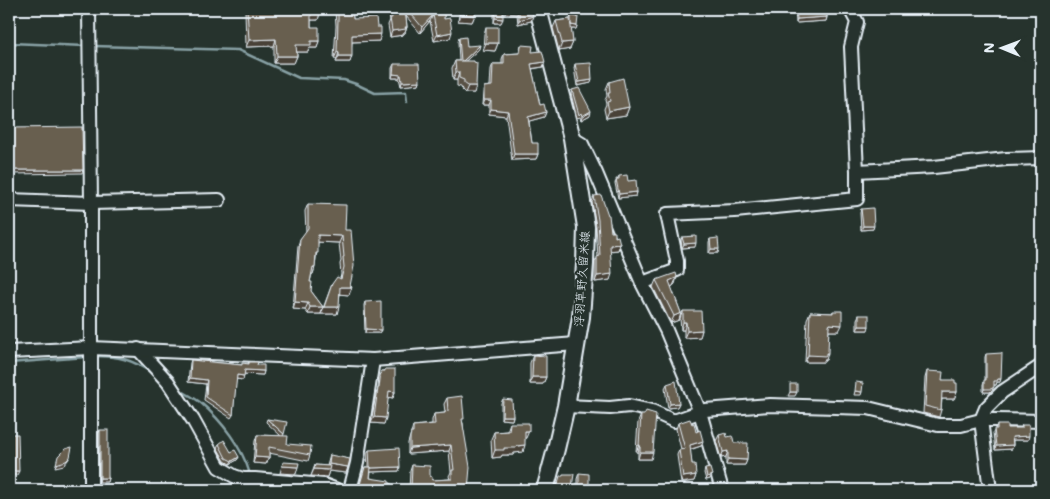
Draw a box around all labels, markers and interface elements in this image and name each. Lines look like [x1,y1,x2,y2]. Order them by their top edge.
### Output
north arrow [978,22,1028,72]
text: N [979,42,998,53]
street label: 浮羽草野久留米線 [570,230,592,327]

